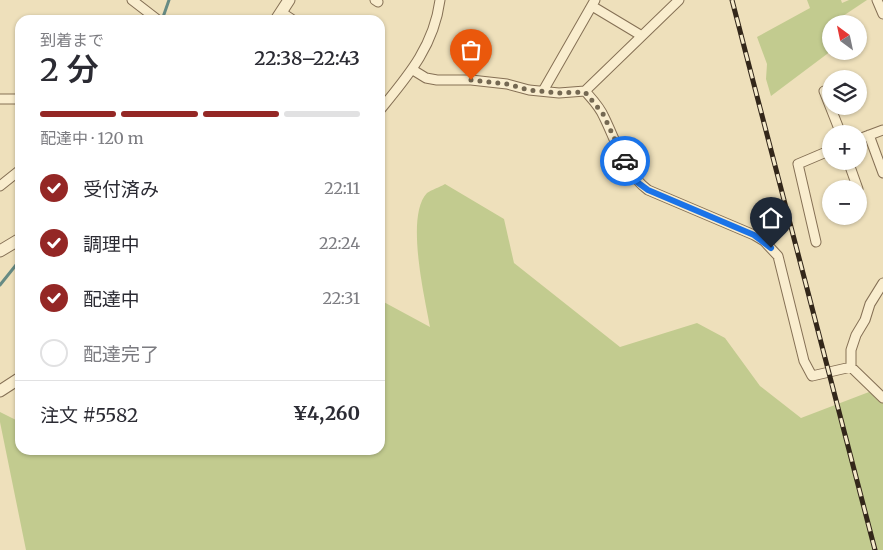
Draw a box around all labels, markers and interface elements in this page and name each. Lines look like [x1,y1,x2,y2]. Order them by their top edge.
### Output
north arrow [822,15,868,60]
map controls [822,15,867,225]
pin [450,29,492,80]
text: 到着まで [40,30,104,50]
icon: bag [457,36,485,64]
text: 22:38–22:43 [254,46,360,70]
text: 2 分 [40,50,99,90]
button: layers [822,70,867,115]
button: + [822,125,867,170]
text: 配達中 · 120 m [40,128,144,148]
courier [600,136,650,186]
icon: car [611,147,639,175]
icon: check [40,174,68,202]
text: 受付済み [83,177,159,201]
text: 22:11 [324,178,360,198]
button: − [822,180,867,225]
pin [750,197,792,248]
icon: home [757,204,785,232]
icon: check [40,229,68,257]
text: 調理中 [83,232,140,256]
text: 22:24 [319,233,360,253]
icon: check [40,284,68,312]
text: 配達中 [83,287,140,311]
text: 22:31 [323,288,360,308]
text: 配達完了 [83,342,159,366]
text: ¥4,260 [293,401,360,425]
text: 注文 #5582 [40,403,138,427]

